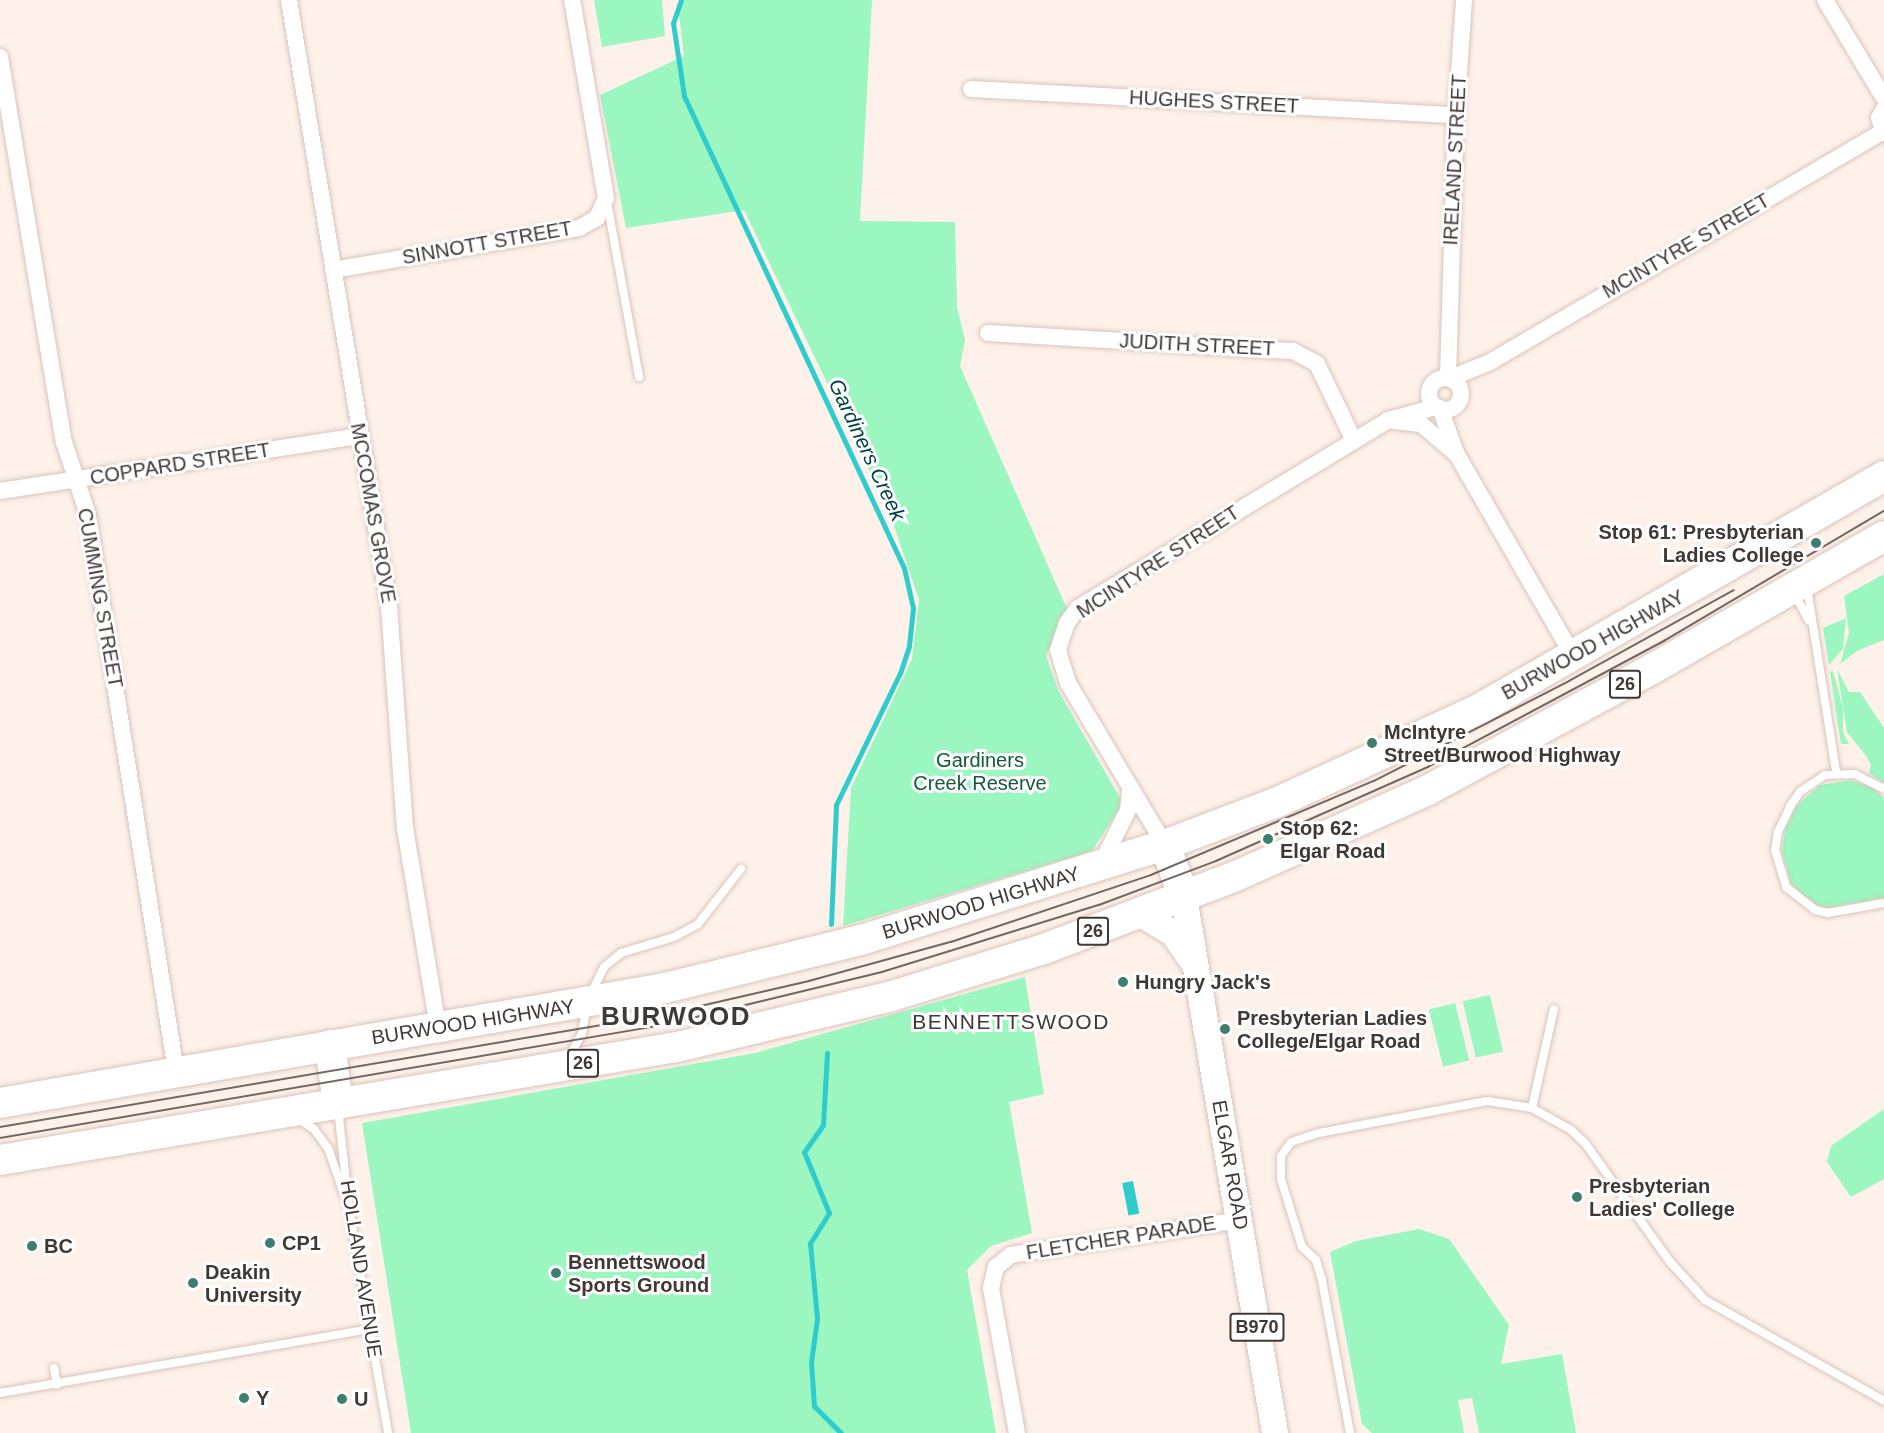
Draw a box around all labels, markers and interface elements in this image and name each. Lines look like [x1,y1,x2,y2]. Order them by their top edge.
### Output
street label: IRELAND STREET [1439,74,1471,246]
street label: HUGHES STREET [1128,86,1300,118]
street label: MCINTYRE STREET [1598,188,1774,304]
street label: SINNOTT STREET [400,216,574,270]
street label: JUDITH STREET [1119,329,1275,361]
water label: Gardiners Creek [823,375,911,525]
street label: MCCOMAS GROVE [345,421,401,605]
street label: COPPARD STREET [88,438,272,490]
street label: MCINTYRE STREET [1072,500,1244,624]
street label: CUMMING STREET [72,506,128,690]
place label: Stop 61: Presbyterian Ladies College [1598,520,1804,567]
marker: Stop 61: Presbyterian Ladies College [1809,536,1823,550]
street label: BURWOOD HIGHWAY [1497,585,1689,705]
road number: 26 [1608,669,1642,699]
place label: McIntyre Street/Burwood Highway [1384,720,1621,767]
marker: McIntyre Street/Burwood Highway [1365,736,1379,750]
park label: Gardiners Creek Reserve [913,748,1047,795]
place label: Stop 62: Elgar Road [1280,816,1386,863]
marker: Stop 62: Elgar Road [1261,832,1275,846]
street label: BURWOOD HIGHWAY [879,862,1083,944]
road number: 26 [1076,916,1110,946]
place label: Hungry Jack's [1135,970,1271,994]
marker: Hungry Jack's [1116,975,1130,989]
street label: BURWOOD HIGHWAY [370,994,576,1050]
district label: BURWOOD [601,1001,751,1033]
place label: Presbyterian Ladies College/Elgar Road [1237,1006,1427,1053]
district label: BENNETTSWOOD [912,1009,1110,1035]
marker: Presbyterian Ladies College/Elgar Road [1218,1022,1232,1036]
road number: 26 [566,1048,600,1078]
street label: ELGAR ROAD [1207,1098,1253,1232]
place label: Presbyterian Ladies' College [1589,1174,1735,1221]
street label: HOLLAND AVENUE [335,1178,387,1360]
marker: Presbyterian Ladies' College [1570,1190,1584,1204]
street label: FLETCHER PARADE [1024,1211,1218,1265]
place label: CP1 [282,1231,321,1255]
place label: BC [44,1234,73,1258]
marker: CP1 [263,1236,277,1250]
marker: BC [25,1239,39,1253]
place label: Bennettswood Sports Ground [568,1250,709,1297]
place label: Deakin University [205,1260,302,1307]
marker: Bennettswood Sports Ground [549,1266,563,1280]
marker: Deakin University [186,1276,200,1290]
road number: B970 [1228,1312,1286,1342]
place label: Y [256,1386,269,1410]
place label: U [354,1387,368,1411]
marker: Y [237,1391,251,1405]
marker: U [335,1392,349,1406]

